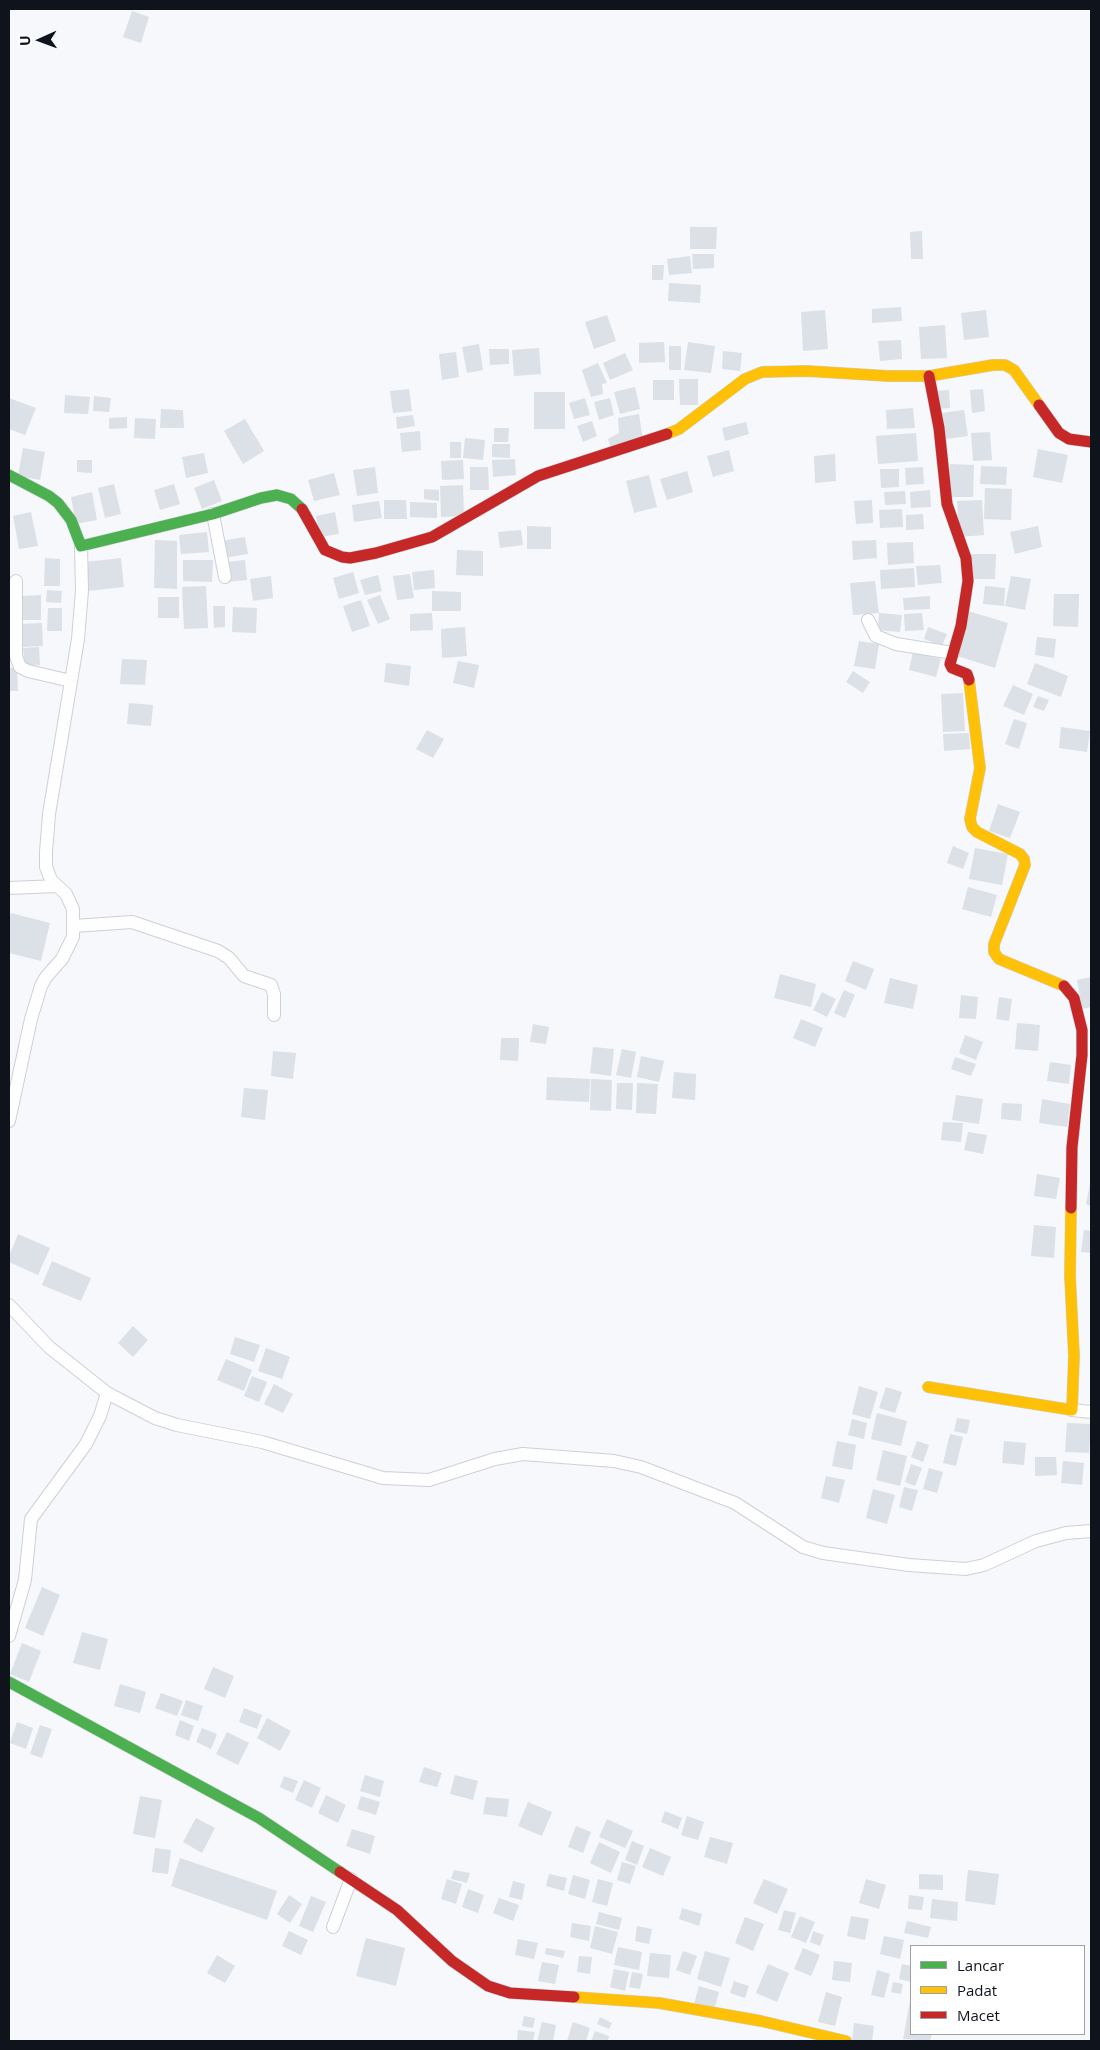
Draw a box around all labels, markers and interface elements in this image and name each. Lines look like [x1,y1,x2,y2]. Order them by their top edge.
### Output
north arrow [15,15,65,65]
text: U [15,35,34,46]
legend [910,1945,1085,2035]
text: Lancar [957,1955,1004,1975]
text: Padat [957,1980,997,2000]
text: Macet [957,2005,1000,2025]

